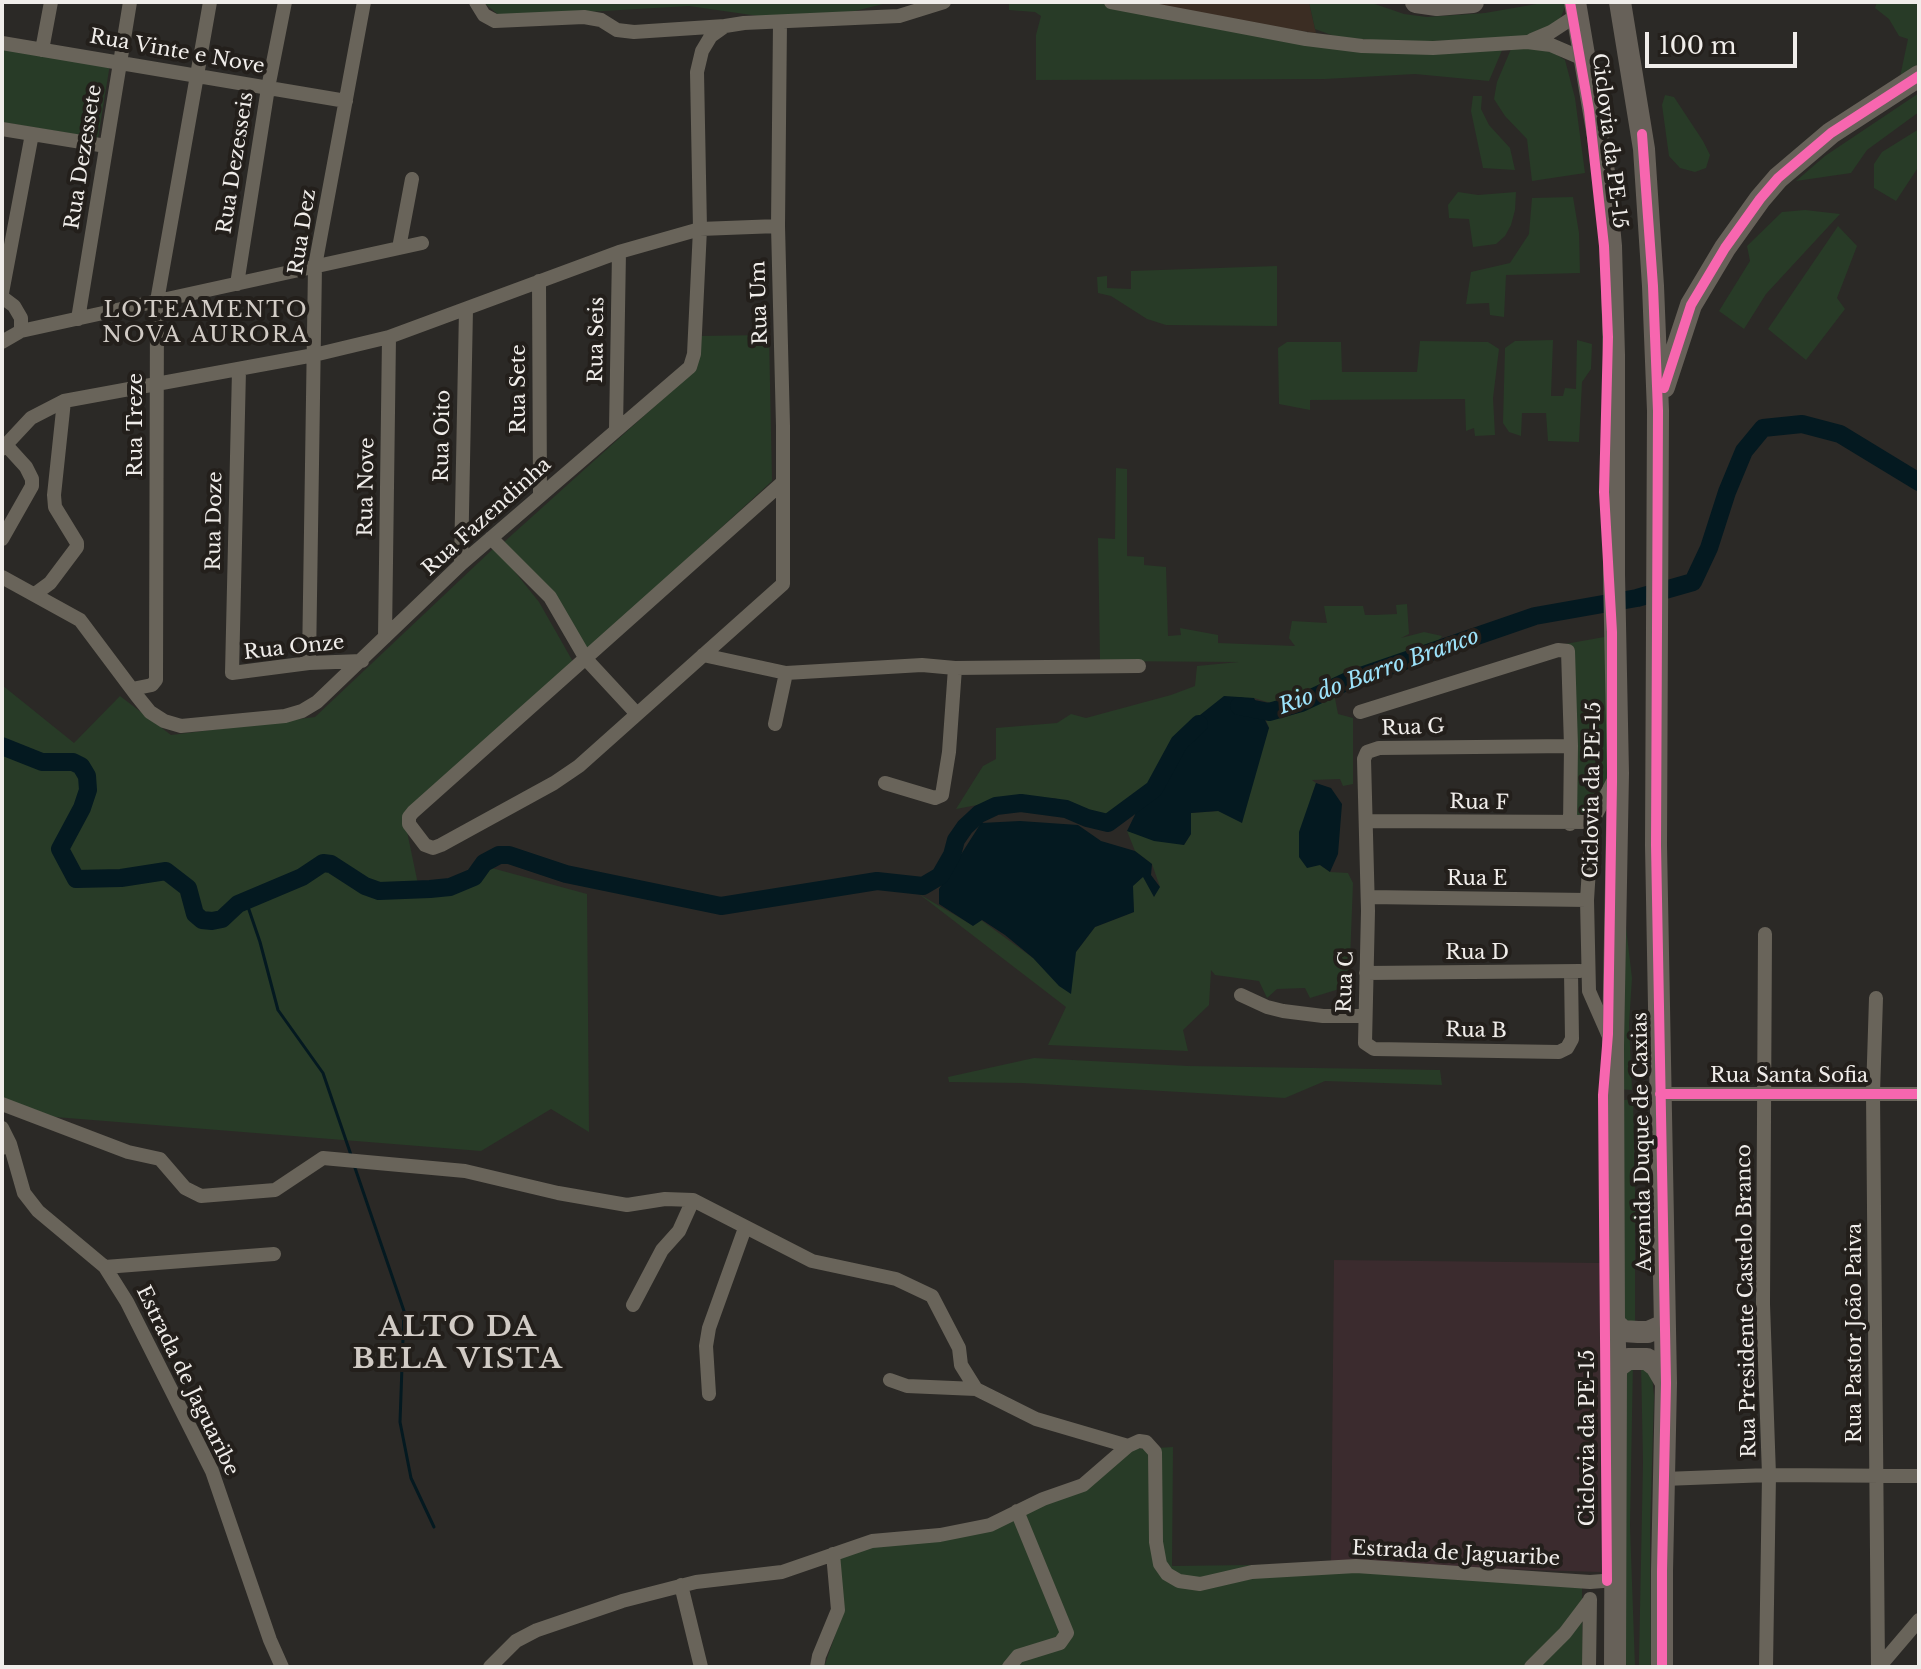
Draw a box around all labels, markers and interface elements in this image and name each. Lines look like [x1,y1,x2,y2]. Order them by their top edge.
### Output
scale bar [1649,16,1801,66]
street label: Rua Vinte e Nove [88,25,266,79]
text: 100 m [1659,31,1737,60]
street label: Ciclovia da PE-15 [1586,52,1632,230]
street label: Rua Dezessete [61,83,107,231]
street label: Rua Dezesseis [213,90,259,236]
street label: Rua Dez [284,188,322,276]
street label: Rua Um [747,261,773,345]
street label: Rua Seis [584,297,610,383]
district label: LOTEAMENTO NOVA AURORA [102,298,310,350]
street label: Rua Sete [507,344,531,434]
street label: Rua Treze [124,373,148,477]
street label: Rua Oito [430,390,456,482]
street label: Rua Nove [354,437,380,537]
street label: Rua Fazendinha [418,453,556,581]
street label: Rua Doze [202,471,228,571]
water label: Rio do Barro Branco [1275,623,1483,721]
street label: Rua Onze [242,631,346,665]
street label: Ciclovia da PE-15 [1579,701,1607,879]
street label: Rua G [1381,715,1445,741]
street label: Rua F [1449,790,1509,816]
street label: Rua E [1447,867,1507,891]
street label: Rua D [1445,941,1509,965]
street label: Rua C [1333,951,1359,1013]
street label: Avenida Duque de Caxias [1629,1012,1657,1272]
street label: Rua B [1445,1018,1507,1044]
street label: Rua Santa Sofia [1710,1064,1868,1088]
street label: Rua Presidente Castelo Branco [1732,1144,1762,1458]
street label: Rua Pastor João Paiva [1843,1223,1867,1443]
street label: Estrada de Jaguaribe [131,1282,243,1480]
district label: ALTO DA BELA VISTA [352,1311,564,1377]
street label: Ciclovia da PE-15 [1576,1350,1600,1526]
street label: Estrada de Jaguaribe [1351,1537,1561,1571]

